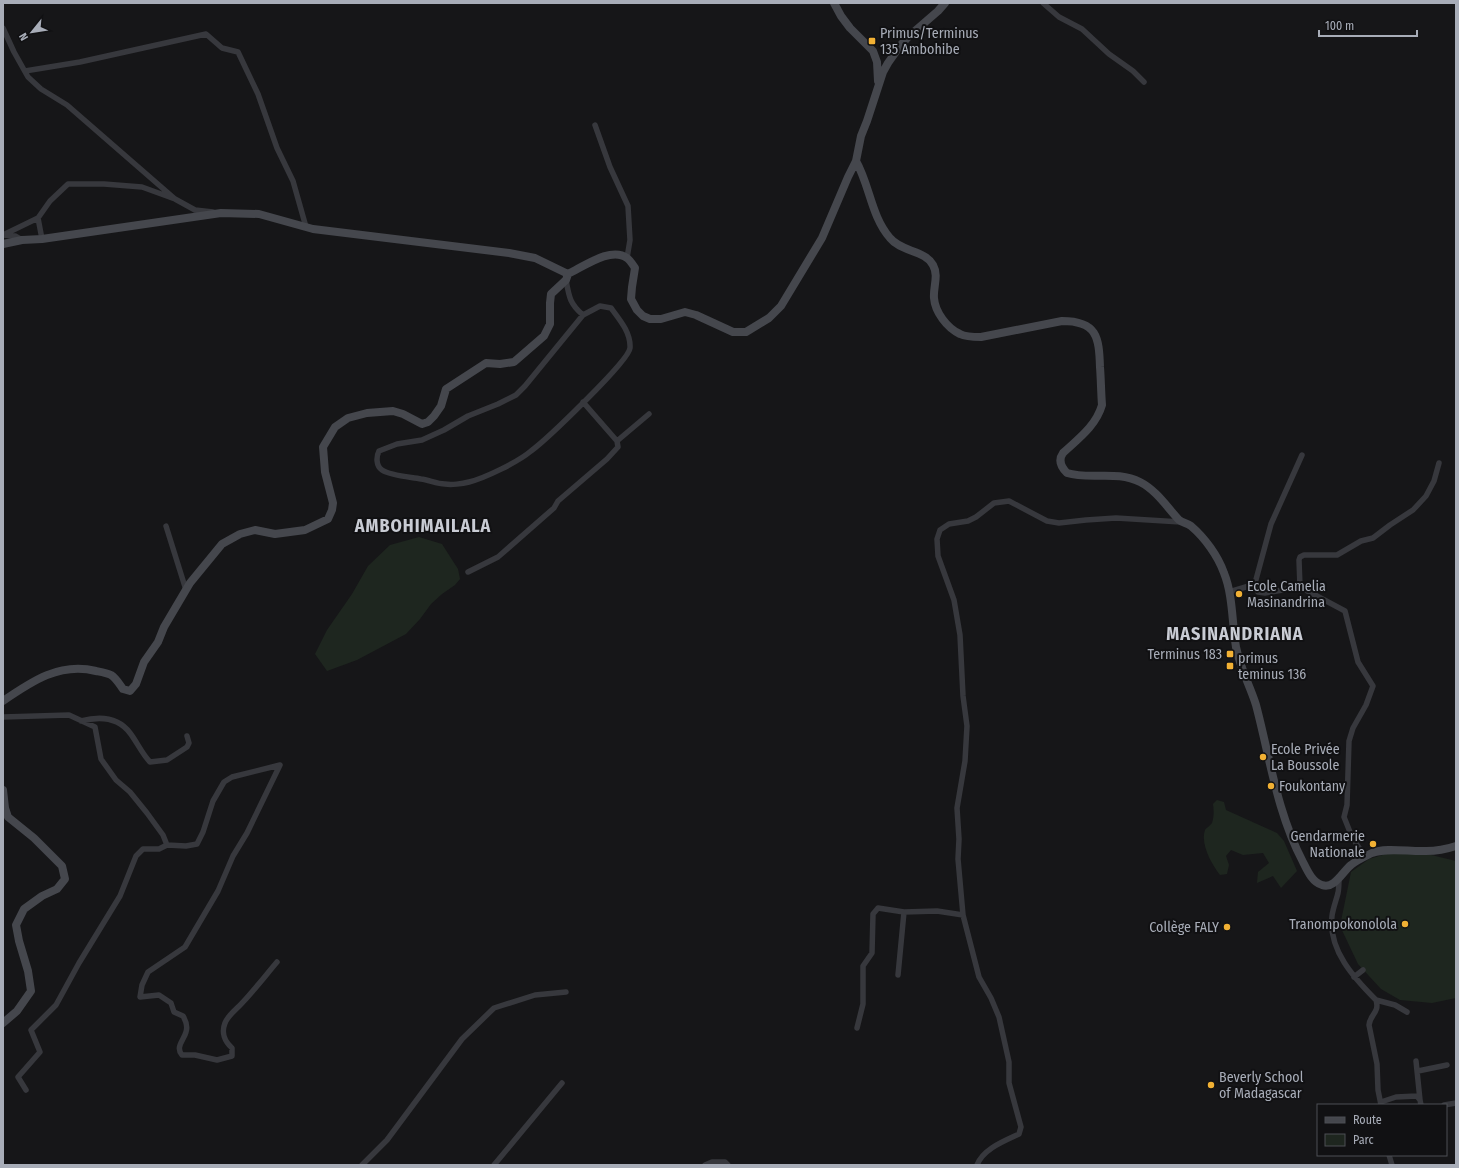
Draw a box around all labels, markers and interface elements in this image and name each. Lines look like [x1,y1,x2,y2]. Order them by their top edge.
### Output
north arrow [12,12,52,52]
scale bar [1319,12,1417,38]
text: 100 m [1325,19,1354,33]
place label: Primus/Terminus 135 Ambohibe [880,25,979,58]
text: N [16,31,31,43]
marker: Primus/Terminus 135 Ambohibe [867,36,877,46]
district label: AMBOHIMAILALA [354,515,491,537]
place label: Ecole Camelia Masinandrina [1247,578,1326,611]
marker: Ecole Camelia Masinandrina [1234,589,1244,599]
district label: MASINANDRIANA [1166,623,1304,645]
place label: Terminus 183 [1147,646,1222,663]
marker: Terminus 183 [1225,649,1235,659]
place label: primus teminus 136 [1238,650,1306,683]
marker: primus teminus 136 [1225,661,1235,671]
place label: Ecole Privée La Boussole [1271,741,1340,774]
marker: Ecole Privée La Boussole [1258,752,1268,762]
place label: Foukontany [1279,778,1346,795]
marker: Foukontany [1266,781,1276,791]
place label: Gendarmerie Nationale [1290,828,1365,861]
marker: Gendarmerie Nationale [1368,839,1378,849]
place label: Tranompokonolola [1289,916,1397,933]
place label: Collège FALY [1149,919,1219,936]
marker: Tranompokonolola [1400,919,1410,929]
marker: Collège FALY [1222,922,1232,932]
place label: Beverly School of Madagascar [1219,1069,1304,1102]
marker: Beverly School of Madagascar [1206,1080,1216,1090]
legend [1317,1104,1447,1156]
text: Route [1353,1113,1382,1127]
text: Parc [1353,1133,1374,1147]

